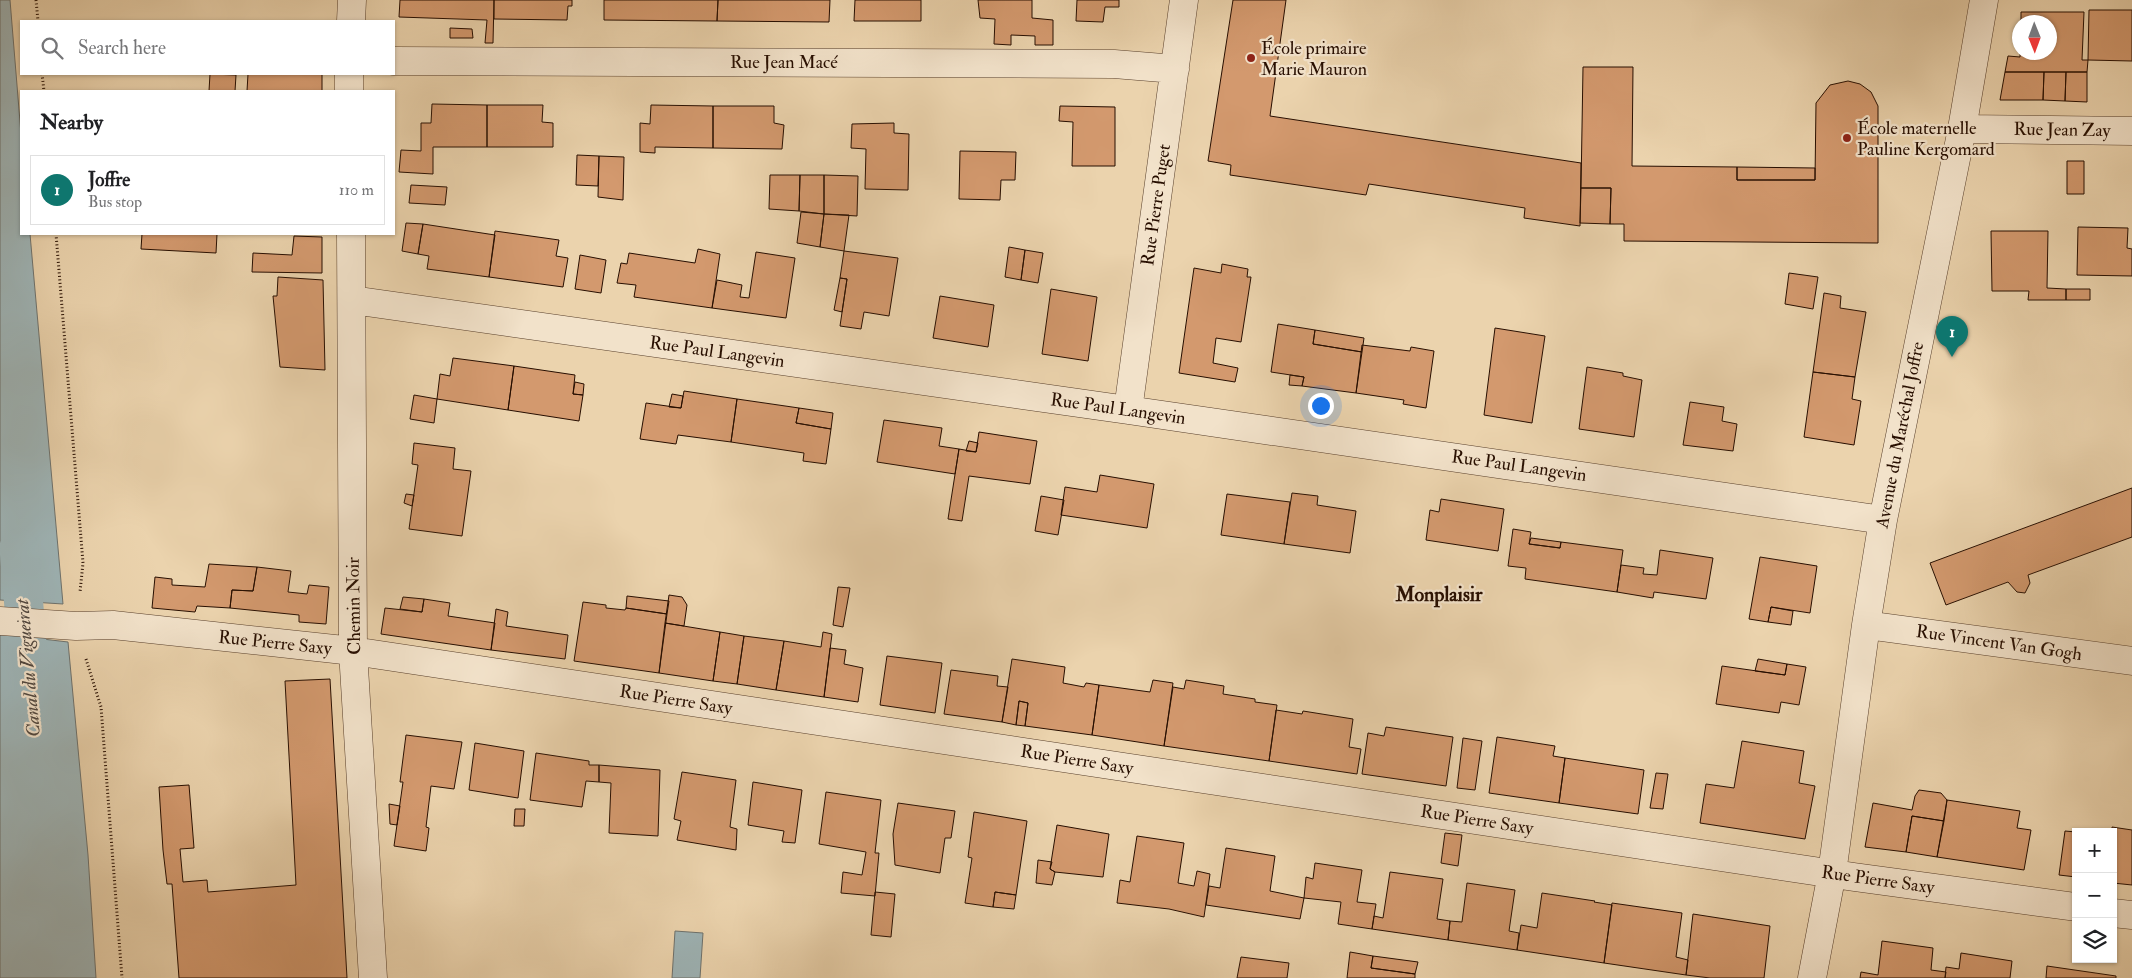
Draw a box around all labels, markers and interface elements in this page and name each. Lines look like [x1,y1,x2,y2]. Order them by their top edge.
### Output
north arrow [2012,15,2057,60]
search box [20,20,395,75]
icon: search [38,34,66,62]
text: Search here [78,36,166,60]
place label: École primaire Marie Mauron [1261,37,1367,81]
street label: Rue Jean Macé [730,51,838,74]
marker: École primaire Marie Mauron [1245,52,1257,64]
text: Nearby [40,109,103,136]
place label: École maternelle Pauline Kergomard [1857,117,1995,161]
street label: Rue Jean Zay [2013,118,2112,142]
marker: École maternelle Pauline Kergomard [1841,132,1853,144]
street label: Rue Pierre Puget [1136,142,1176,267]
text: Joffre [88,168,130,192]
text: 1 [54,180,60,200]
text: 110 m [339,180,374,200]
text: Bus stop [88,192,142,212]
pin: 1 [1936,316,1968,357]
street label: Rue Paul Langevin [648,331,786,373]
street label: Avenue du Maréchal Joffre [1870,339,1929,531]
street label: Rue Paul Langevin [1049,388,1187,430]
your location [1308,393,1334,419]
street label: Rue Paul Langevin [1450,445,1588,487]
street label: Chemin Noir [342,557,366,655]
district label: Monplaisir [1394,582,1483,608]
water label: Canal du Vigueirat [10,596,46,738]
street label: Rue Vincent Van Gogh [1915,620,2084,666]
street label: Rue Pierre Saxy [217,626,334,661]
street label: Rue Pierre Saxy [618,680,735,720]
street label: Rue Pierre Saxy [1019,740,1136,780]
street label: Rue Pierre Saxy [1419,800,1536,840]
map controls [2072,828,2117,963]
button: + [2072,828,2117,873]
street label: Rue Pierre Saxy [1820,861,1937,899]
button: − [2072,873,2117,918]
button: layers [2072,918,2117,963]

